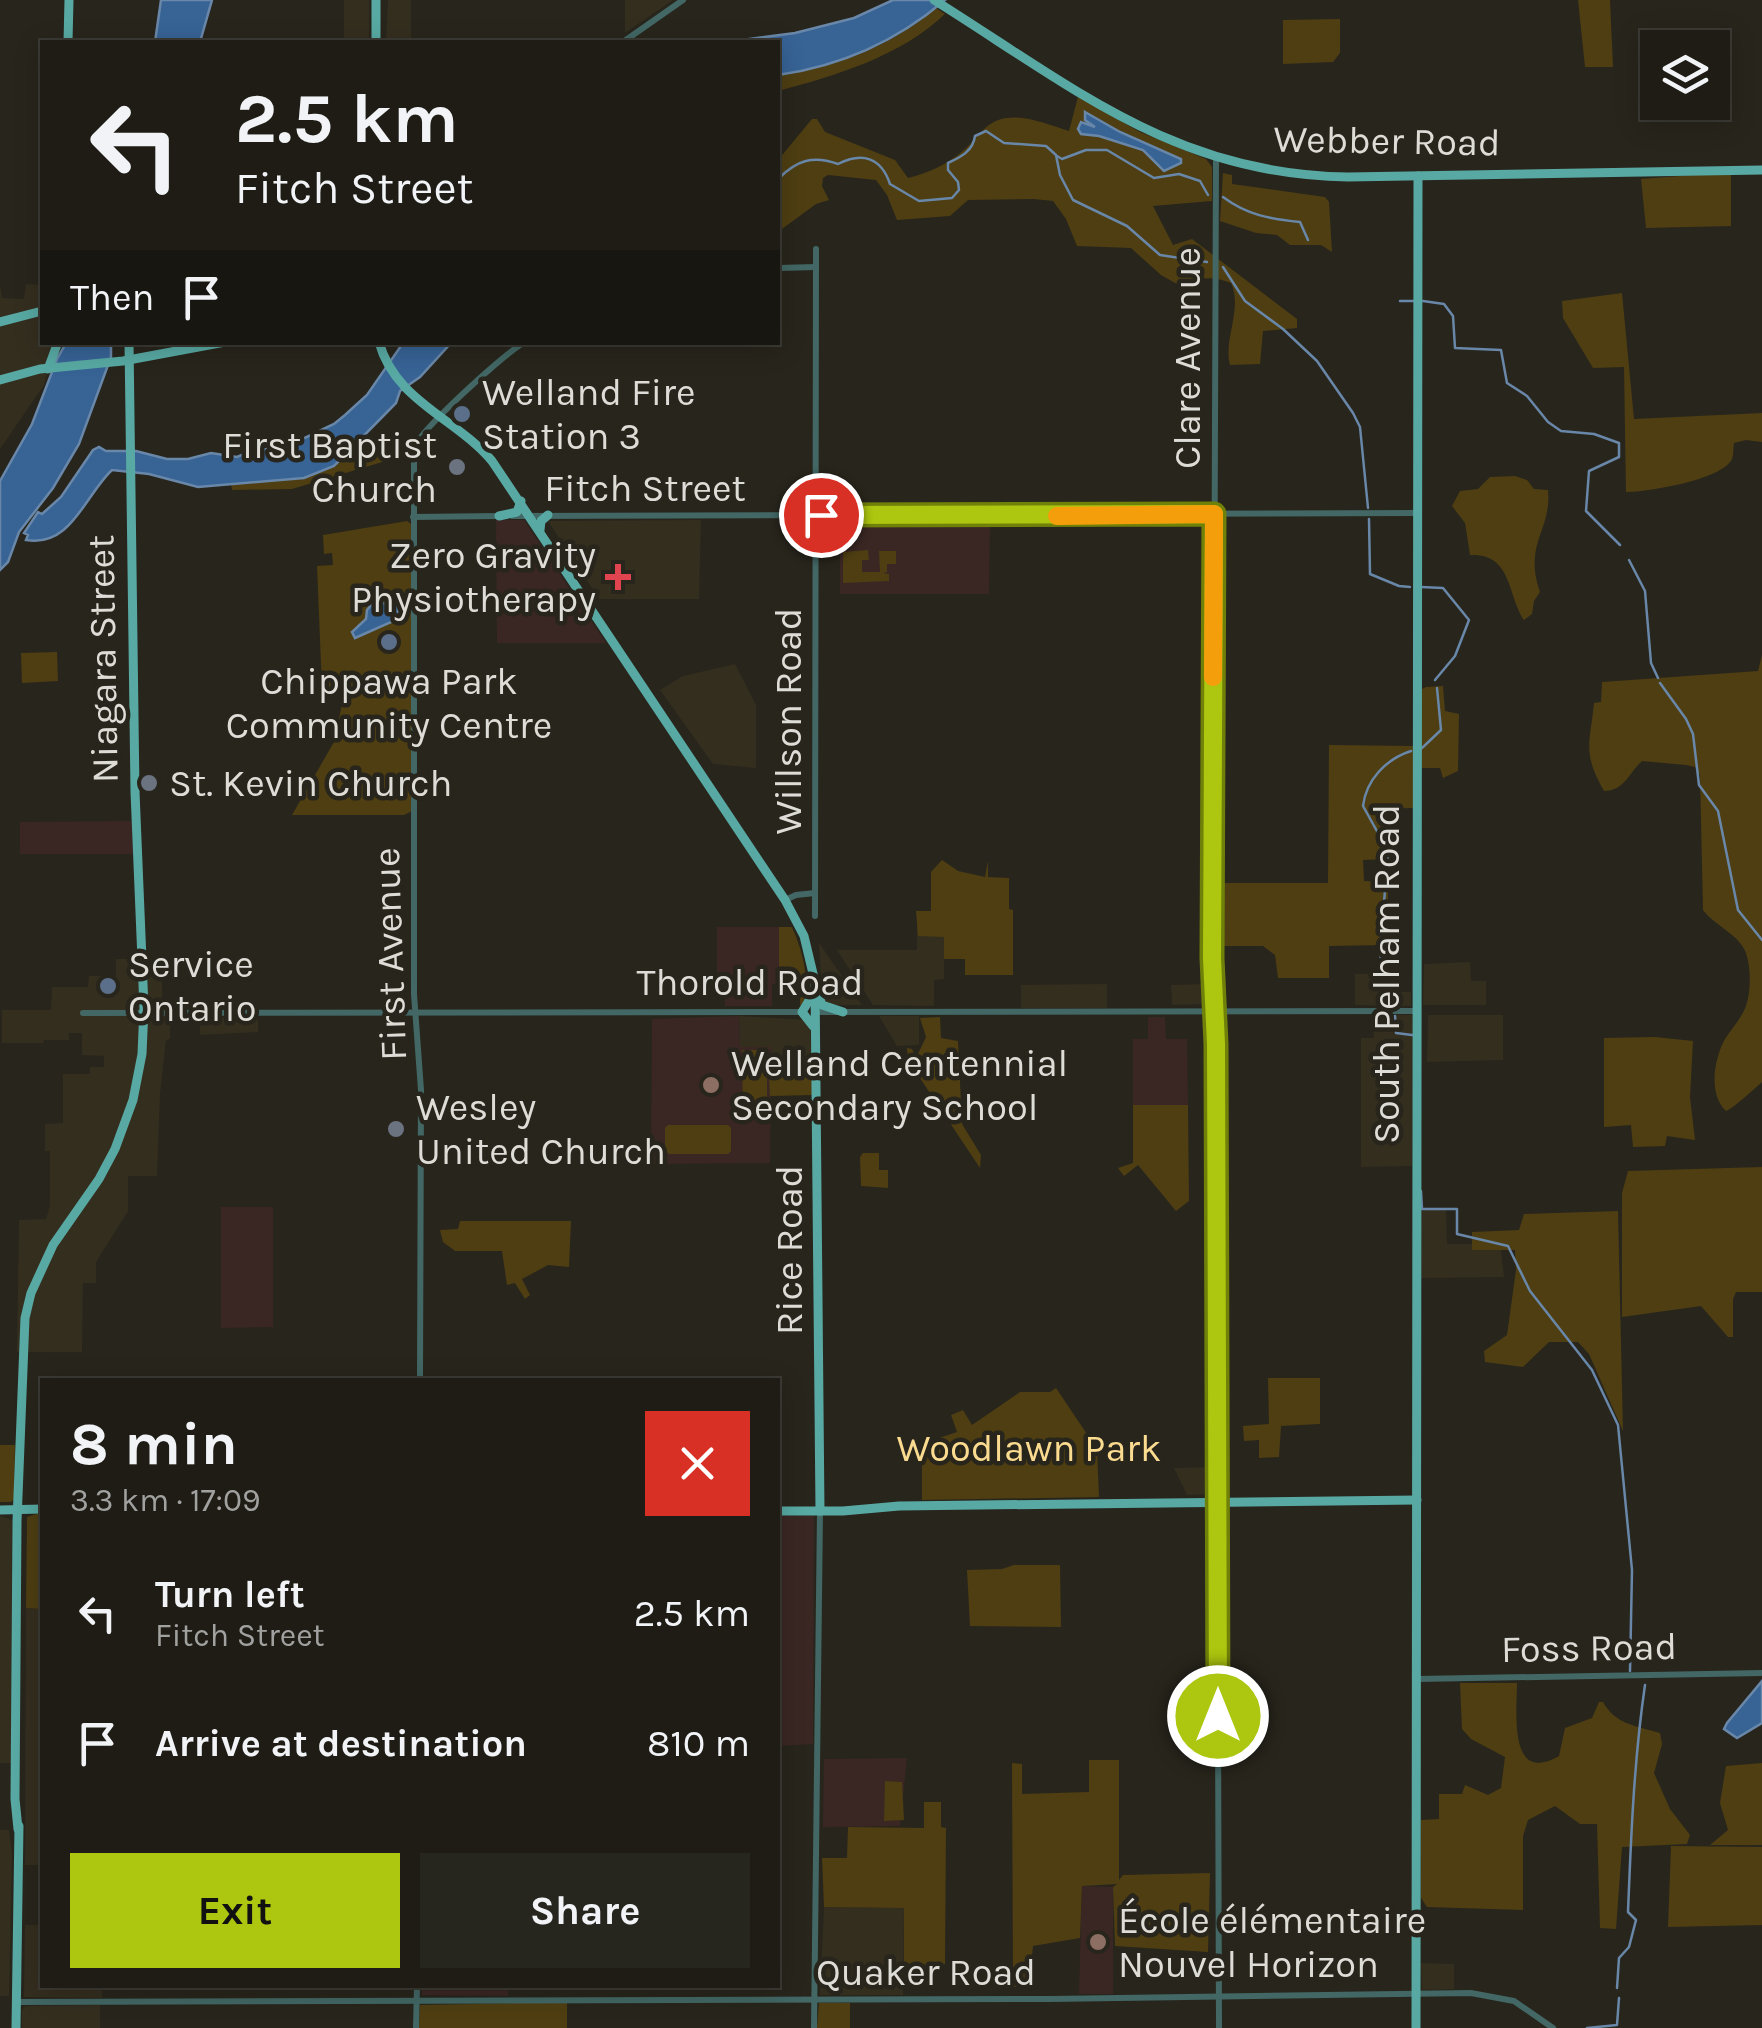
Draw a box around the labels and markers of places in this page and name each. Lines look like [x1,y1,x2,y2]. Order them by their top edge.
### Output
place label: Welland Fire Station 3 [482,370,695,459]
marker: Welland Fire Station 3 [451,403,473,425]
place label: First Baptist Church [222,423,437,512]
marker: First Baptist Church [446,456,468,478]
pin [779,473,864,558]
place label: Zero Gravity Physiotherapy [351,533,596,622]
marker: Zero Gravity Physiotherapy [605,564,631,590]
marker: Chippawa Park Community Centre [378,631,400,653]
place label: Chippawa Park Community Centre [226,659,552,748]
place label: St. Kevin Church [169,761,453,806]
marker: St. Kevin Church [138,772,160,794]
place label: Service Ontario [128,942,257,1031]
marker: Service Ontario [97,975,119,997]
place label: Welland Centennial Secondary School [731,1041,1068,1130]
marker: Welland Centennial Secondary School [700,1074,722,1096]
place label: Wesley United Church [416,1085,666,1174]
marker: Wesley United Church [385,1118,407,1140]
place label: École élémentaire Nouvel Horizon [1118,1897,1426,1987]
marker: École élémentaire Nouvel Horizon [1087,1931,1109,1953]

